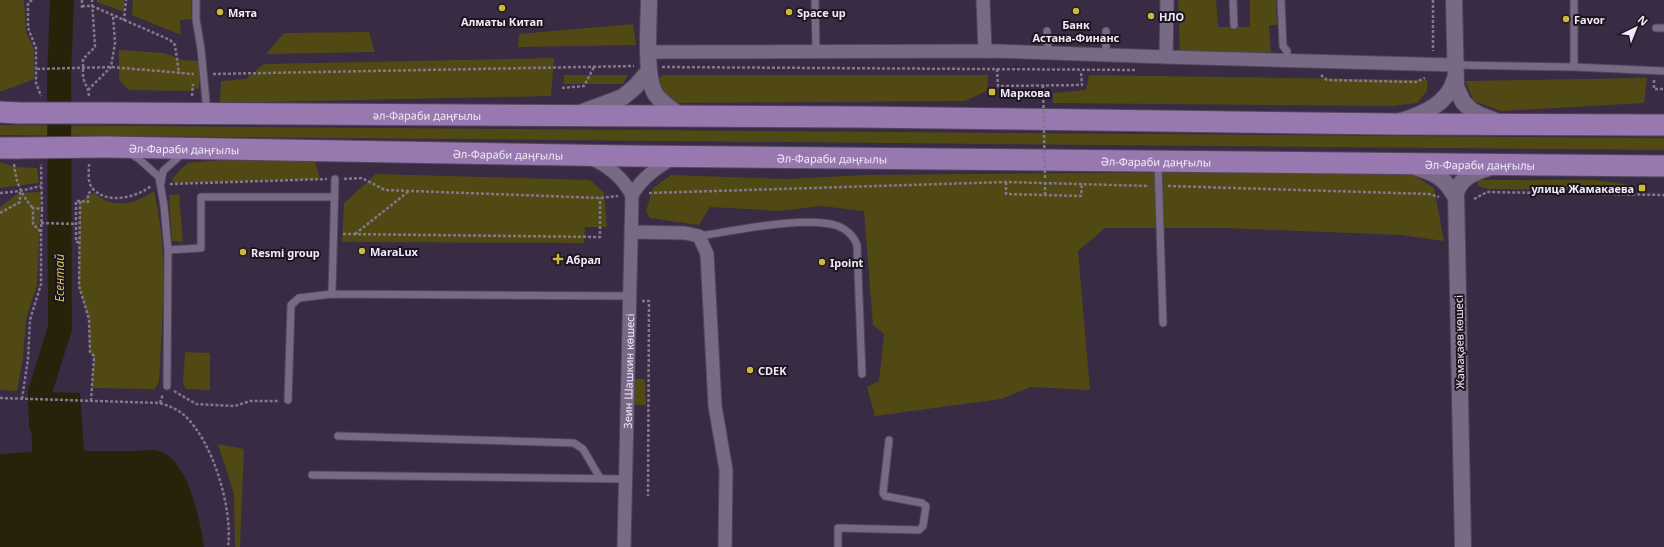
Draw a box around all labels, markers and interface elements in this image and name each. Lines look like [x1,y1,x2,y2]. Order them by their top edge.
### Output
marker: Алматы Китап [497,3,507,13]
place label: Мята [228,5,257,20]
place label: Space up [797,5,846,20]
marker: Банк Астана-Финанс [1071,6,1081,16]
marker: Мята [215,7,225,17]
marker: Space up [784,7,794,17]
north arrow [1616,8,1656,48]
place label: НЛО [1159,9,1184,24]
marker: НЛО [1146,11,1156,21]
place label: Favor [1574,12,1605,27]
text: N [1635,12,1652,29]
place label: Алматы Китап [461,14,543,29]
marker: Favor [1561,14,1571,24]
place label: Банк Астана-Финанс [1033,17,1120,45]
place label: Маркова [1000,85,1050,100]
marker: Маркова [987,87,997,97]
street label: әл-Фараби даңғылы [373,107,481,122]
street label: Әл-Фараби даңғылы [129,140,239,157]
street label: Әл-Фараби даңғылы [453,145,563,162]
street label: Әл-Фараби даңғылы [777,150,887,166]
street label: Әл-Фараби даңғылы [1101,153,1211,169]
street label: Әл-Фараби даңғылы [1425,156,1535,172]
place label: улица Жамакаева [1531,181,1634,196]
marker: улица Жамакаева [1637,183,1647,193]
place label: MaraLux [370,244,419,259]
place label: Resmi group [251,245,320,260]
marker: MaraLux [357,246,367,256]
marker: Resmi group [238,247,248,257]
place label: Абрал [566,252,601,267]
water label: Есентай [51,254,68,302]
marker: Абрал [553,254,563,264]
place label: Ipoint [830,255,864,270]
marker: Ipoint [817,257,827,267]
street label: Жамақаев көшесі [1451,295,1467,389]
street label: Зеин Шашкин көшесі [619,313,637,429]
place label: CDEK [758,363,787,378]
marker: CDEK [745,365,755,375]

